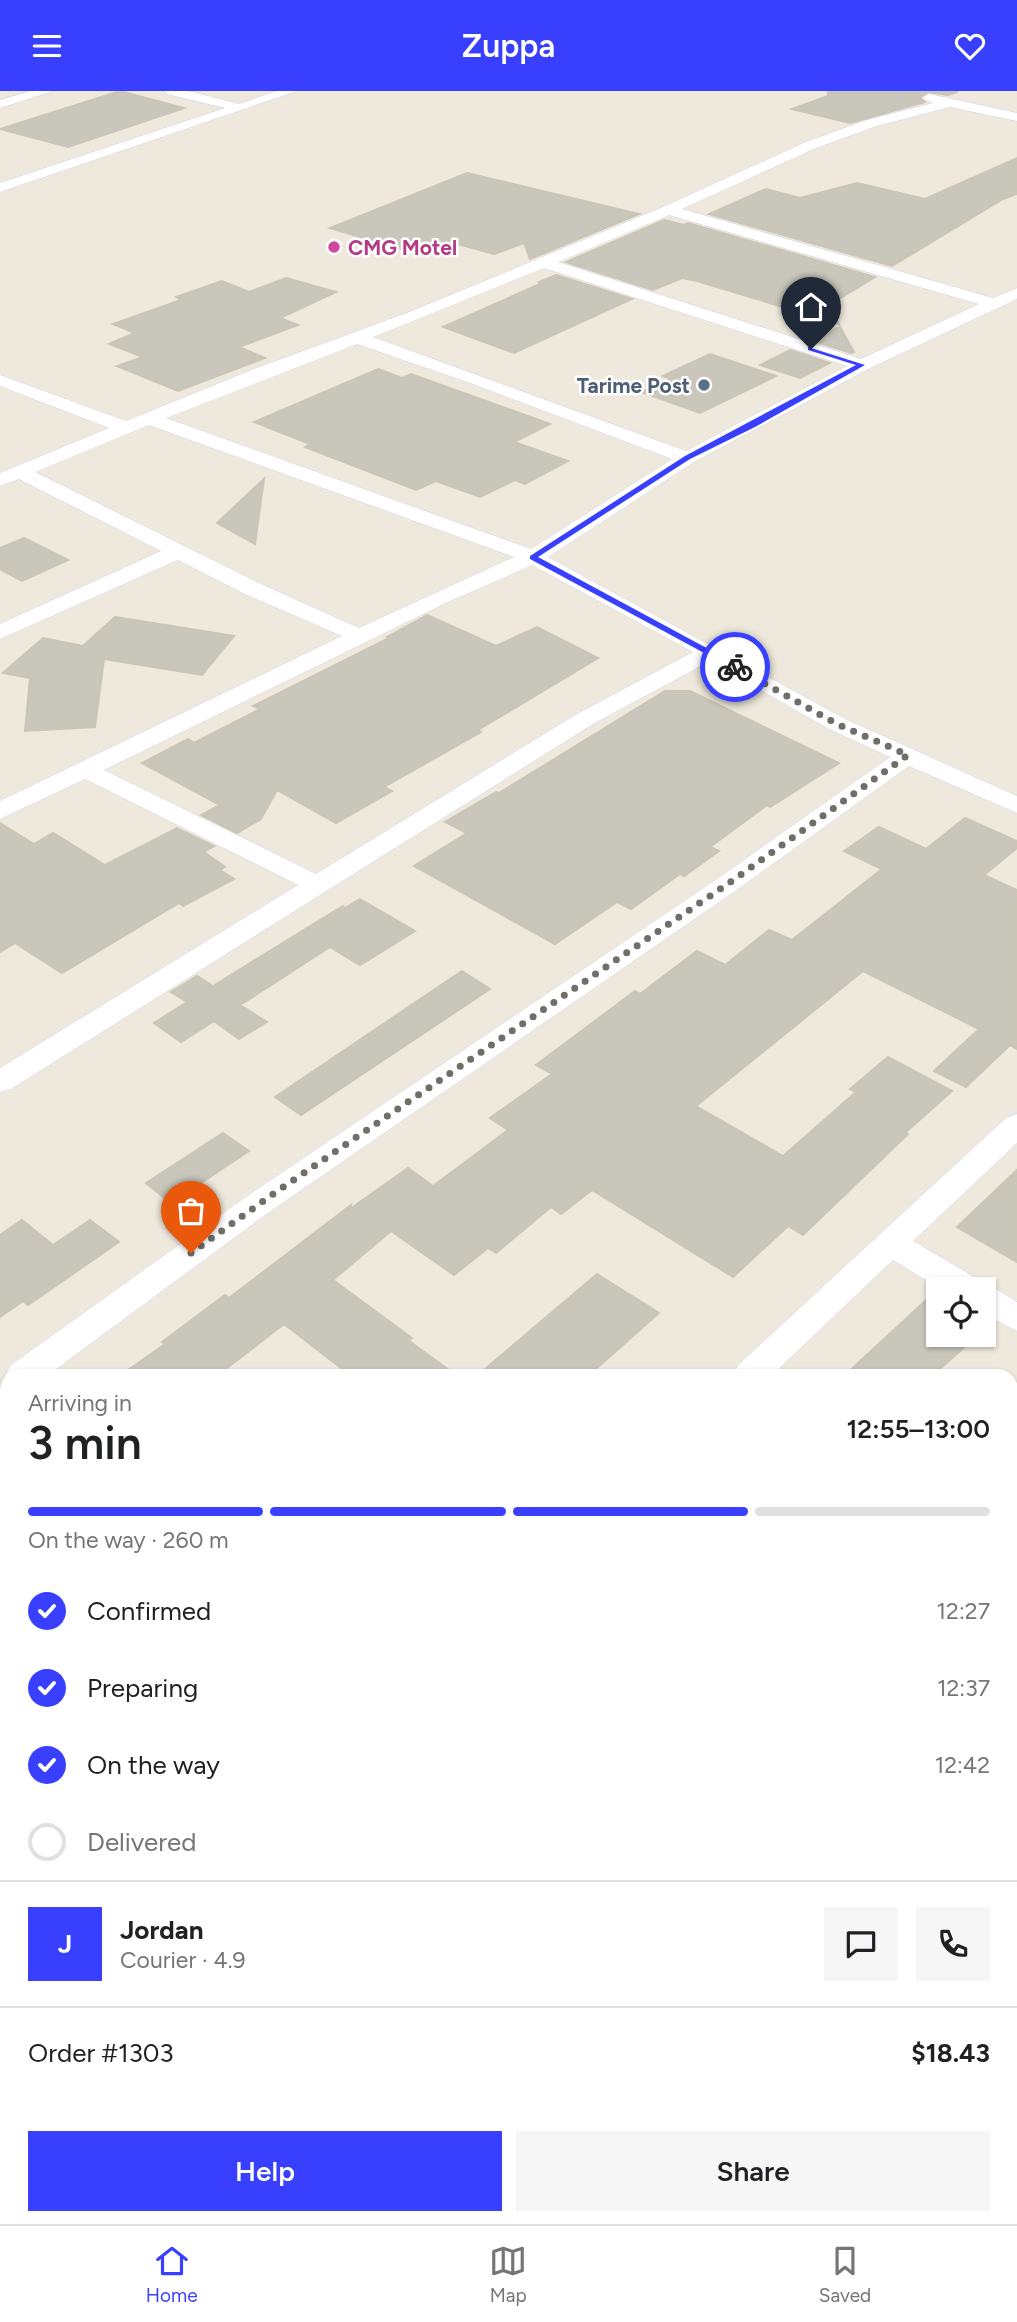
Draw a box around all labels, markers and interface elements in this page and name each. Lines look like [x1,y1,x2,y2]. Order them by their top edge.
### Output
icon: menu [28,27,66,65]
text: Zuppa [462,27,555,65]
icon: heart [951,27,989,65]
place label: CMG Motel [348,235,457,260]
marker: CMG Motel [326,239,342,255]
pin [781,277,841,349]
icon: home [792,288,830,326]
place label: Tarime Post [577,373,690,398]
marker: Tarime Post [696,377,712,393]
courier [700,632,770,702]
icon: bike [716,648,754,686]
pin [161,1181,221,1253]
icon: bag [172,1192,210,1230]
map controls [926,1277,996,1347]
button: locate [926,1277,996,1347]
text: Arriving in [28,1389,132,1417]
text: 12:55–13:00 [846,1413,990,1445]
text: 3 min [28,1415,142,1471]
text: On the way · 260 m [28,1526,229,1554]
icon: check [28,1592,66,1630]
text: Confirmed [87,1595,211,1627]
text: 12:27 [937,1597,990,1625]
icon: check [28,1669,66,1707]
text: Preparing [87,1672,198,1704]
text: 12:37 [937,1674,990,1702]
icon: check [28,1746,66,1784]
text: On the way [87,1749,220,1781]
text: 12:42 [935,1751,990,1779]
text: Delivered [87,1826,196,1858]
button: chat [824,1907,898,1981]
button: phone [916,1907,990,1981]
text: Jordan [120,1914,203,1946]
text: J [58,1928,72,1960]
text: Courier · 4.9 [120,1946,246,1974]
text: Order #1303 [28,2037,174,2069]
text: $18.43 [911,2037,990,2069]
button: Help [28,2131,502,2211]
button: Share [516,2131,990,2211]
tab: Home [146,2242,198,2307]
tab: Map [489,2242,527,2307]
tab: Saved [819,2242,871,2307]

